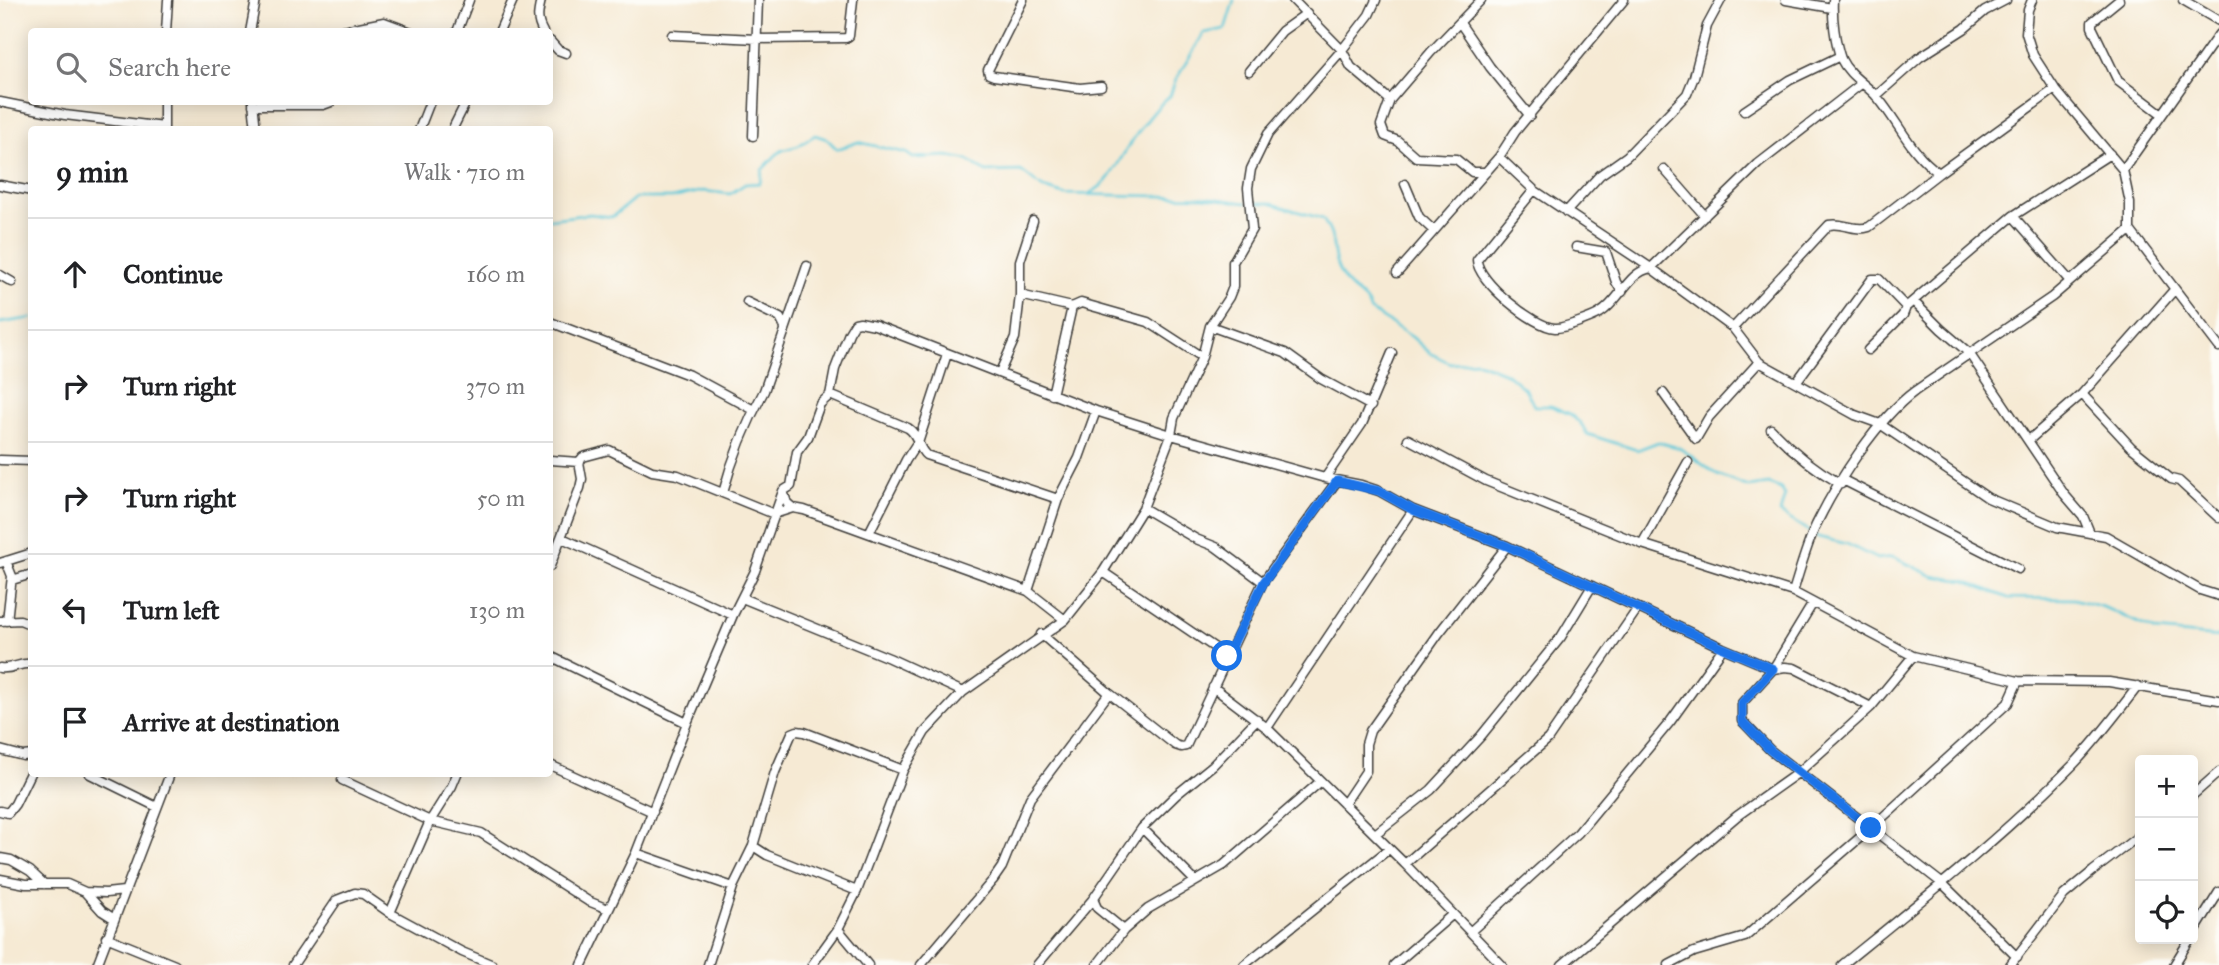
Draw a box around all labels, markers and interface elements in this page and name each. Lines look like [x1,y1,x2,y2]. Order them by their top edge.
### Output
search box [28,28,553,105]
icon: search [52,48,90,86]
text: Search here [108,51,231,83]
text: 9 min [56,154,128,190]
text: Walk · 710 m [404,158,525,186]
icon: ahead [56,255,94,293]
text: Continue [123,258,223,290]
text: 160 m [467,260,525,288]
icon: right [56,367,94,405]
text: Turn right [123,370,236,402]
text: 370 m [466,372,525,400]
icon: right [56,479,94,517]
text: Turn right [123,482,236,514]
text: 50 m [477,484,525,512]
icon: left [56,591,94,629]
text: Turn left [123,594,219,626]
text: 130 m [469,596,525,624]
route start [1211,640,1242,671]
icon: arrive [56,703,94,741]
text: Arrive at destination [123,706,340,738]
map controls [2135,755,2198,944]
button: + [2135,755,2198,818]
route end [1855,812,1886,843]
button: − [2135,818,2198,881]
button: locate [2135,881,2198,944]

